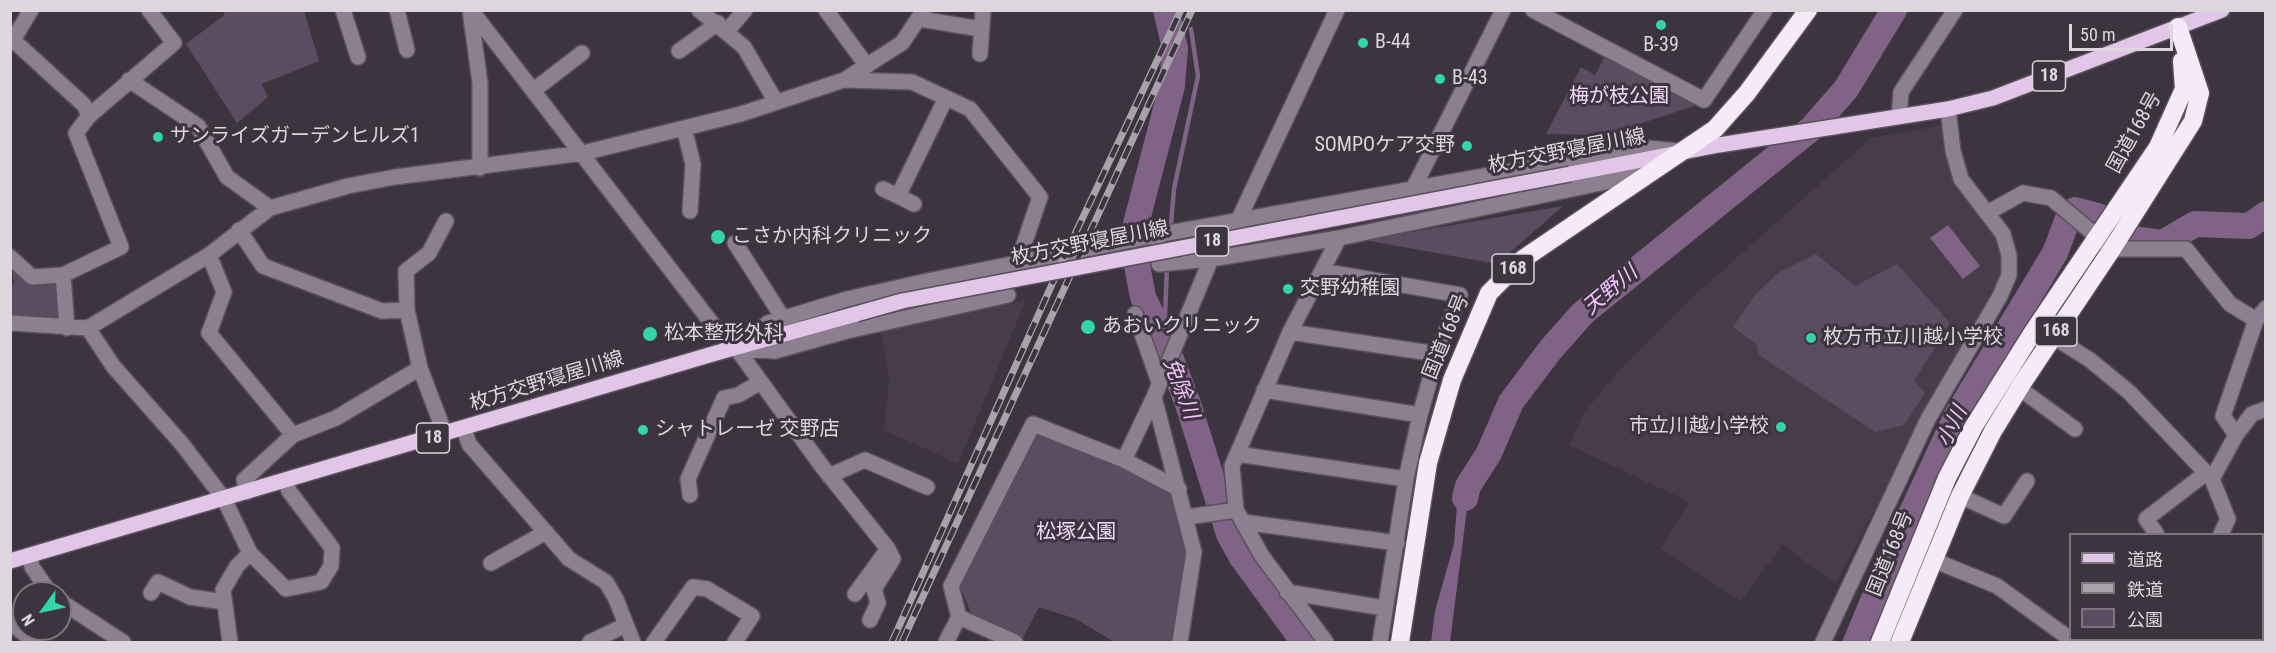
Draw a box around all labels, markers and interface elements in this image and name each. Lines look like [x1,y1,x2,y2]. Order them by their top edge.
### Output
scale bar [2072,12,2176,50]
marker: B-39 [1654,18,1668,32]
text: 50 m [2080,24,2115,45]
place label: B-44 [1375,31,1411,55]
place label: B-39 [1643,34,1679,58]
marker: B-44 [1356,36,1370,50]
road number: 18 [2032,61,2066,91]
place label: B-43 [1452,67,1488,91]
marker: B-43 [1433,72,1447,86]
park label: 梅が枝公園 [1569,85,1669,109]
street label: 国道168号 [2103,88,2167,178]
place label: サンライズガーデンヒルズ1 [170,125,420,149]
street label: 枚方交野寝屋川線 [1486,125,1648,179]
marker: サンライズガーデンヒルズ1 [151,130,165,144]
place label: SOMPOケア交野 [1314,134,1455,158]
marker: SOMPOケア交野 [1460,139,1474,153]
street label: 枚方交野寝屋川線 [1009,217,1171,271]
place label: こさか内科クリニック [732,225,932,249]
road number: 18 [1196,226,1228,256]
marker: こさか内科クリニック [709,228,727,246]
road number: 168 [1492,254,1534,284]
water label: 天野川 [1579,261,1643,321]
place label: 交野幼稚園 [1300,277,1400,301]
marker: 交野幼稚園 [1281,282,1295,296]
street label: 国道168号 [1419,291,1475,383]
place label: あおいクリニック [1102,315,1262,339]
road number: 168 [2035,316,2077,346]
marker: あおいクリニック [1079,318,1097,336]
place label: 松本整形外科 [664,322,784,346]
marker: 松本整形外科 [641,325,659,343]
place label: 枚方市立川越小学校 [1823,326,2003,350]
marker: 枚方市立川越小学校 [1804,331,1818,345]
street label: 枚方交野寝屋川線 [467,347,627,417]
water label: 免除川 [1157,355,1203,423]
water label: 小川 [1932,403,1974,451]
place label: 市立川越小学校 [1629,415,1769,439]
place label: シャトレーゼ 交野店 [655,418,840,442]
marker: 市立川越小学校 [1774,420,1788,434]
road number: 18 [416,423,450,453]
marker: シャトレーゼ 交野店 [636,423,650,437]
street label: 国道168号 [1863,508,1919,600]
park label: 松塚公園 [1036,521,1116,545]
legend [2069,533,2264,641]
text: 道路 [2127,549,2163,570]
text: 鉄道 [2127,579,2163,600]
north arrow [12,581,72,641]
text: 公園 [2127,609,2163,630]
text: N [18,611,39,629]

